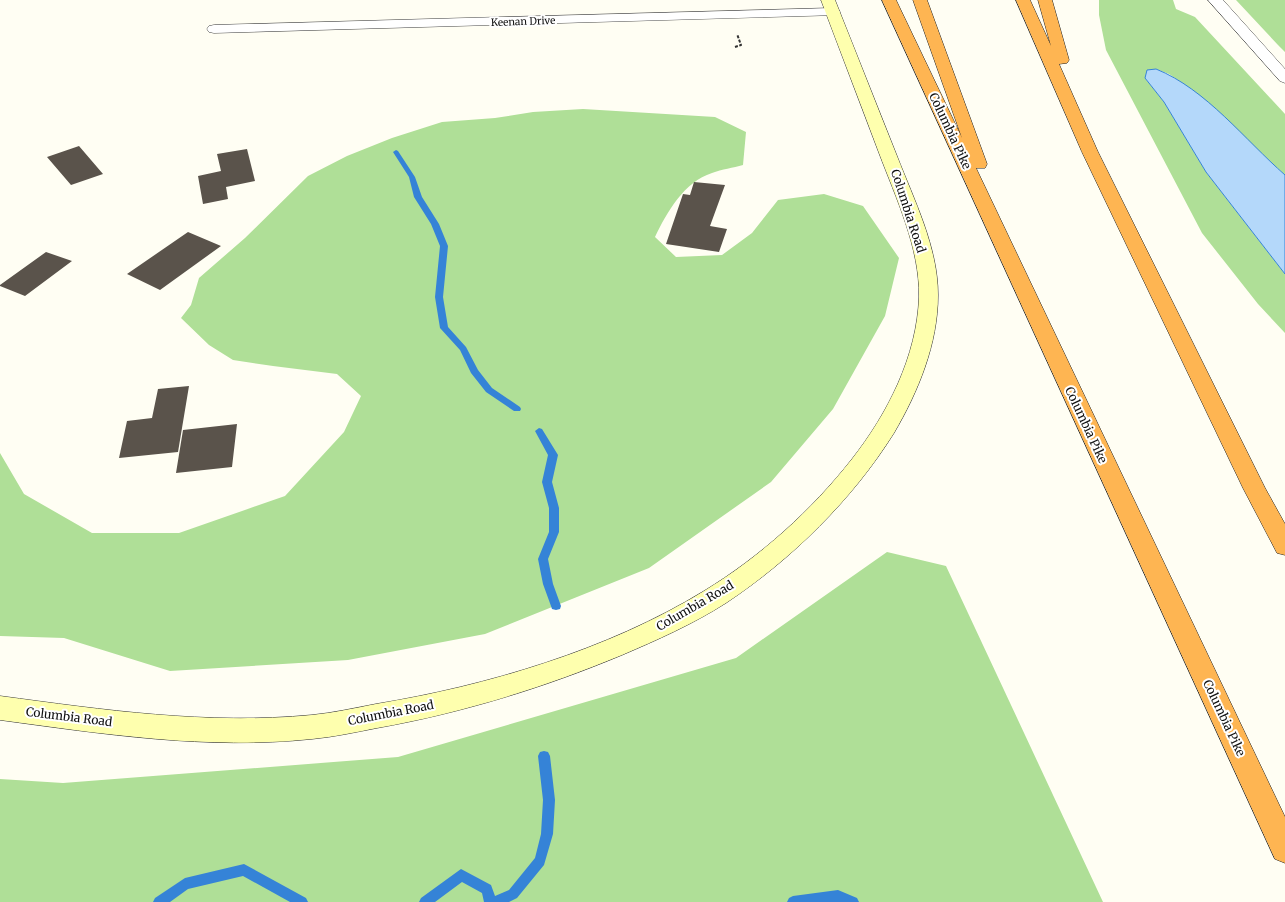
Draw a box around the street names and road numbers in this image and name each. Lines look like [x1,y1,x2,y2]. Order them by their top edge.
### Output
street label: Keenan Drive [491,14,555,29]
street label: Columbia Pike [926,90,975,172]
street label: Columbia Road [888,167,929,254]
street label: Columbia Pike [1062,384,1111,466]
street label: Columbia Road [653,577,736,634]
street label: Columbia Pike [1200,677,1249,759]
street label: Columbia Road [347,697,435,728]
street label: Columbia Road [25,704,113,729]

